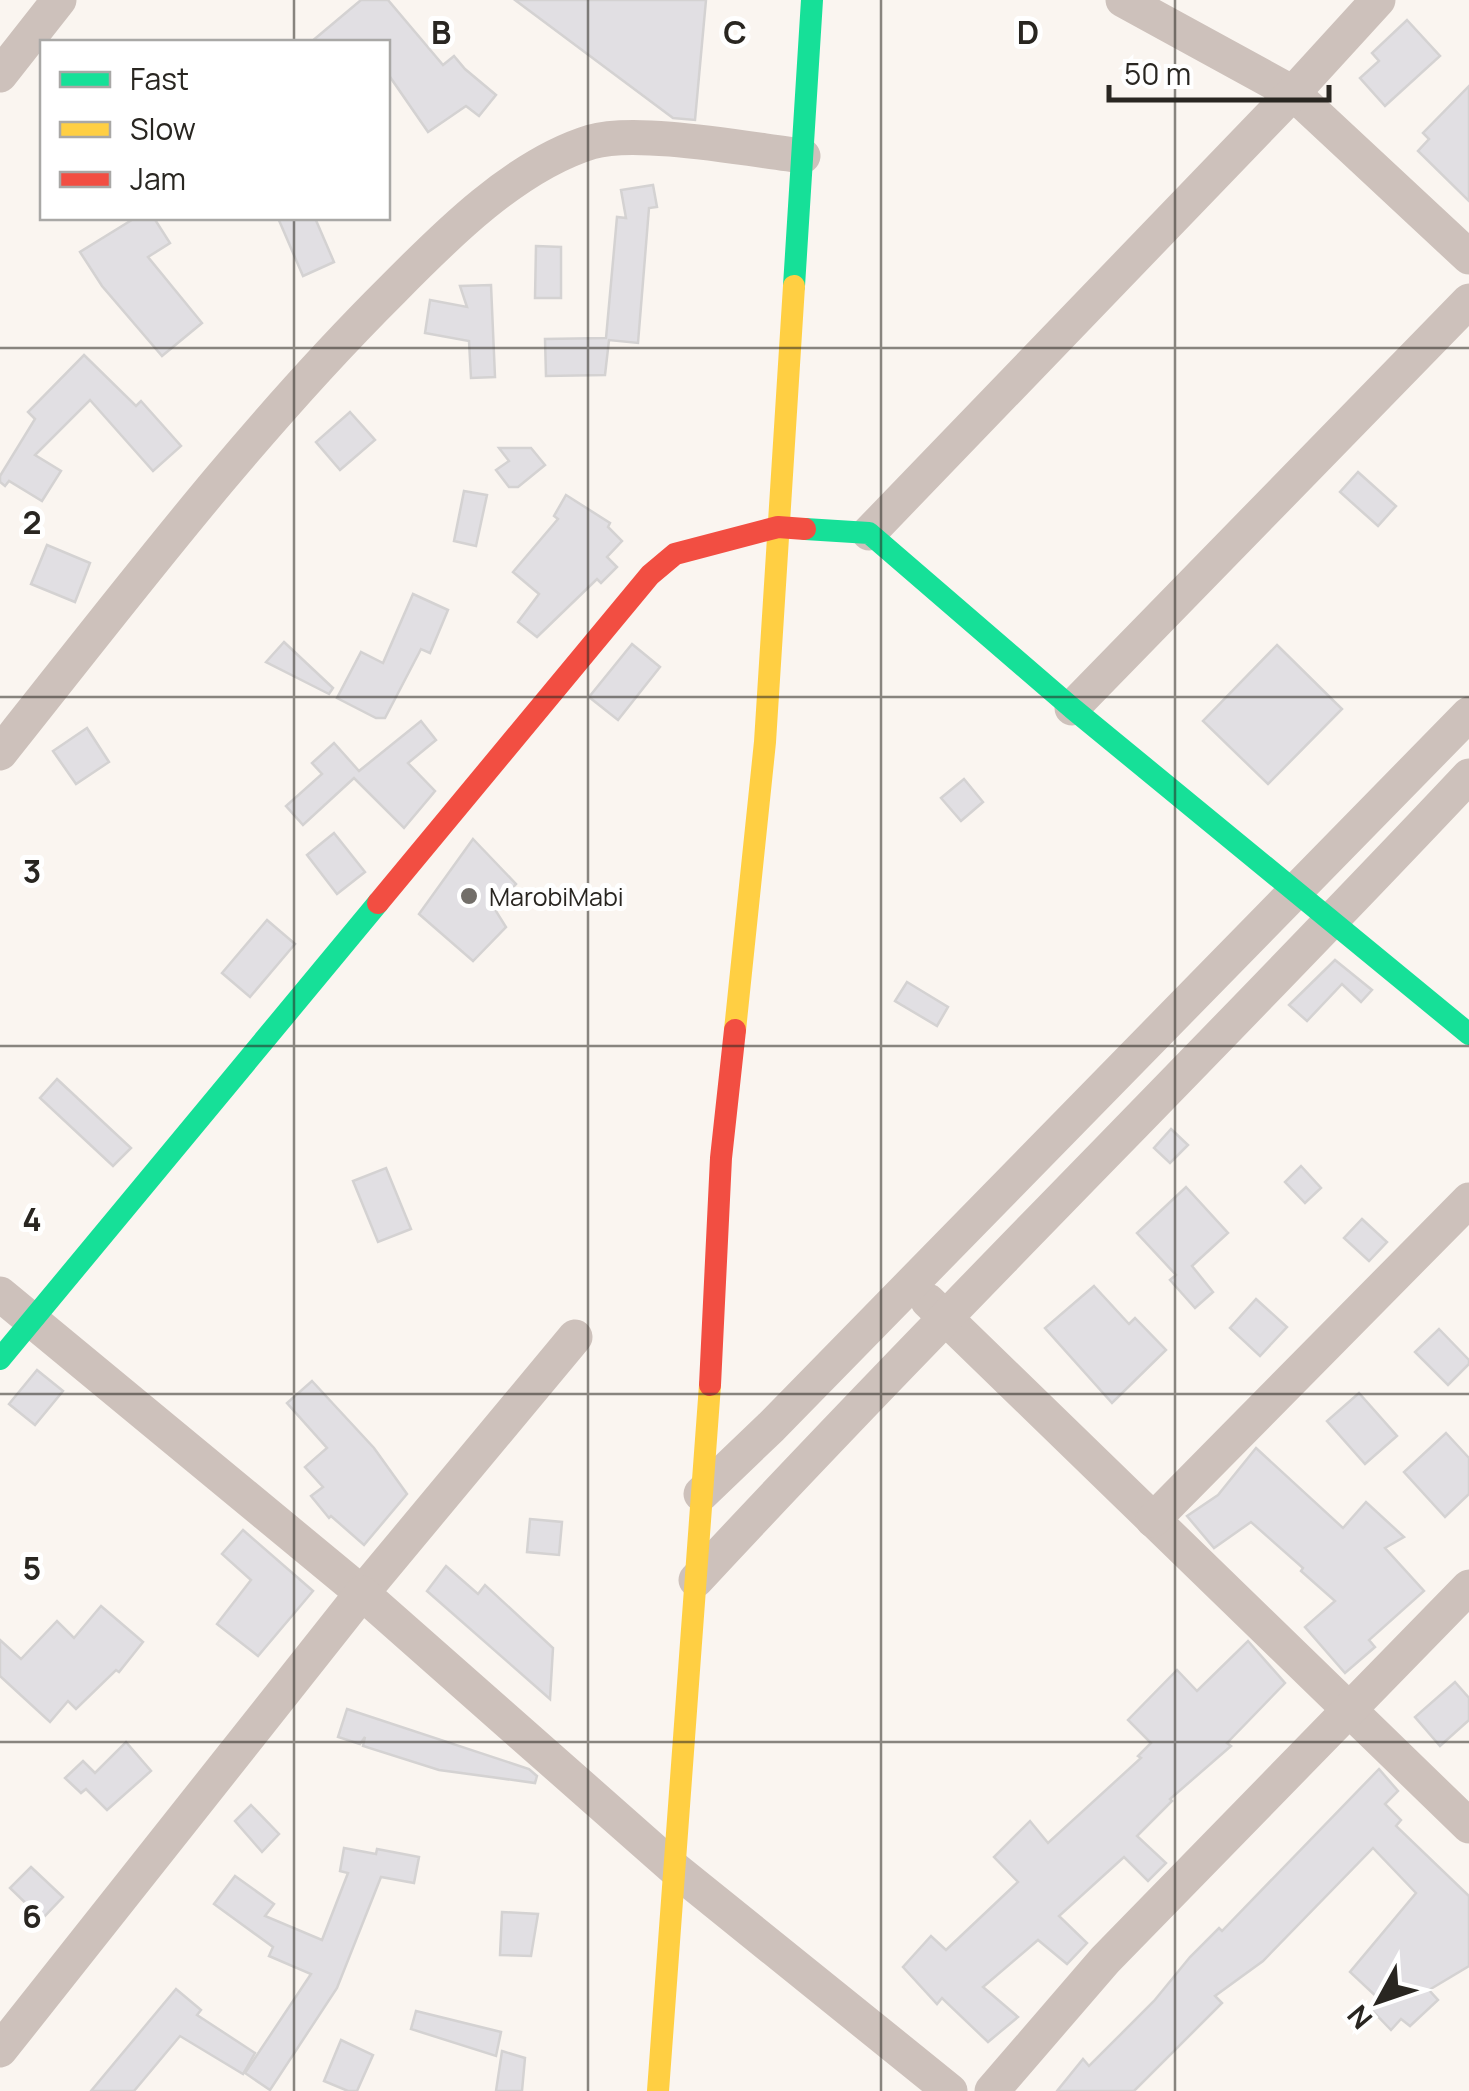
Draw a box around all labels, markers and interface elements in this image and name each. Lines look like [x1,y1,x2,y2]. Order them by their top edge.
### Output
text: B [431,10,451,54]
text: C [723,10,747,54]
text: D [1017,10,1039,54]
legend [40,40,390,220]
scale bar [1109,40,1329,102]
text: 50 m [1124,53,1191,94]
text: Fast [130,58,189,99]
text: Slow [130,108,196,149]
text: Jam [130,158,186,199]
text: 2 [22,500,42,544]
text: 3 [23,849,41,893]
place label: MarobiMabi [489,879,624,914]
marker: MarobiMabi [458,885,480,907]
text: 4 [22,1197,42,1241]
text: 5 [23,1546,41,1590]
text: 6 [22,1894,42,1938]
north arrow [1329,1951,1429,2051]
text: N [1338,1998,1380,2038]

